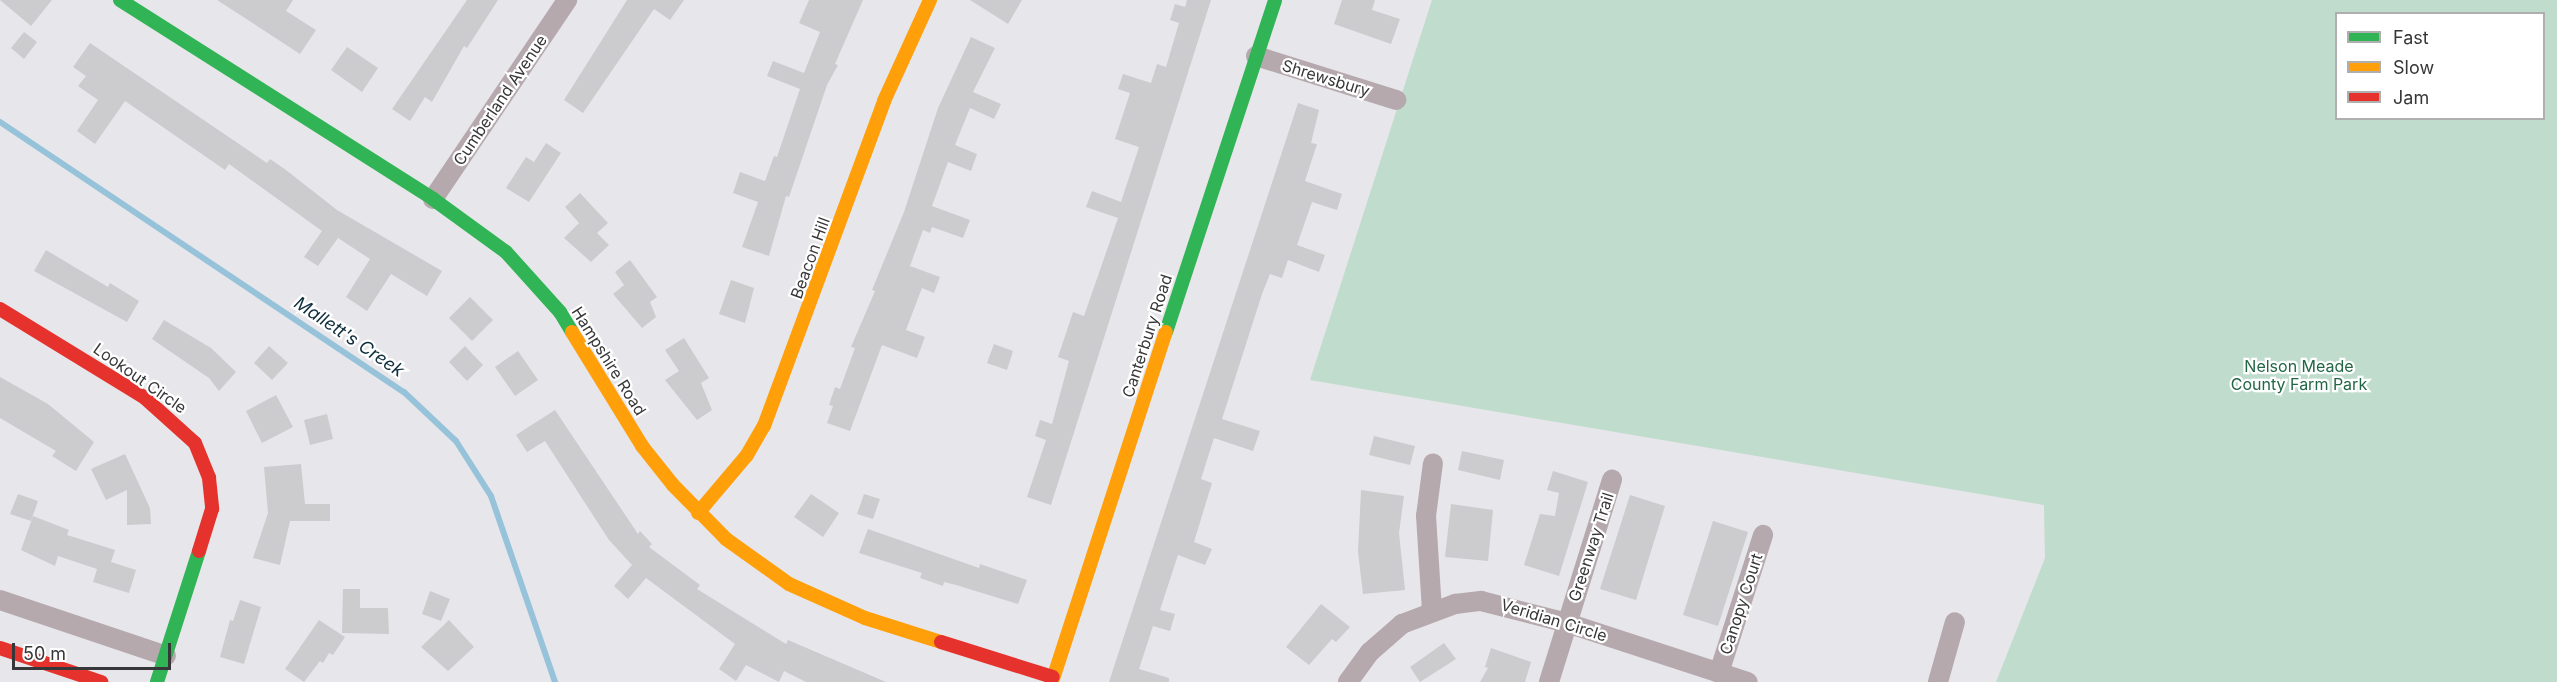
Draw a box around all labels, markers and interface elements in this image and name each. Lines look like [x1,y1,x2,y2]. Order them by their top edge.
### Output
legend [2335,12,2545,120]
text: Fast [2393,27,2429,48]
street label: Cumberland Avenue [449,31,551,169]
street label: Shrewsbury [1280,56,1372,100]
text: Slow [2393,57,2434,78]
text: Jam [2393,87,2429,108]
street label: Beacon Hill [786,215,834,301]
street label: Canterbury Road [1118,272,1176,400]
water label: Mallett's Creek [290,292,408,382]
street label: Hampshire Road [568,303,650,419]
street label: Lookout Circle [90,339,190,417]
park label: Nelson Meade County Farm Park [2231,356,2367,394]
street label: Greenway Trail [1564,490,1618,604]
street label: Canopy Court [1716,551,1766,657]
street label: Veridian Circle [1499,595,1609,645]
scale bar [15,631,174,669]
text: 50 m [23,643,66,664]

